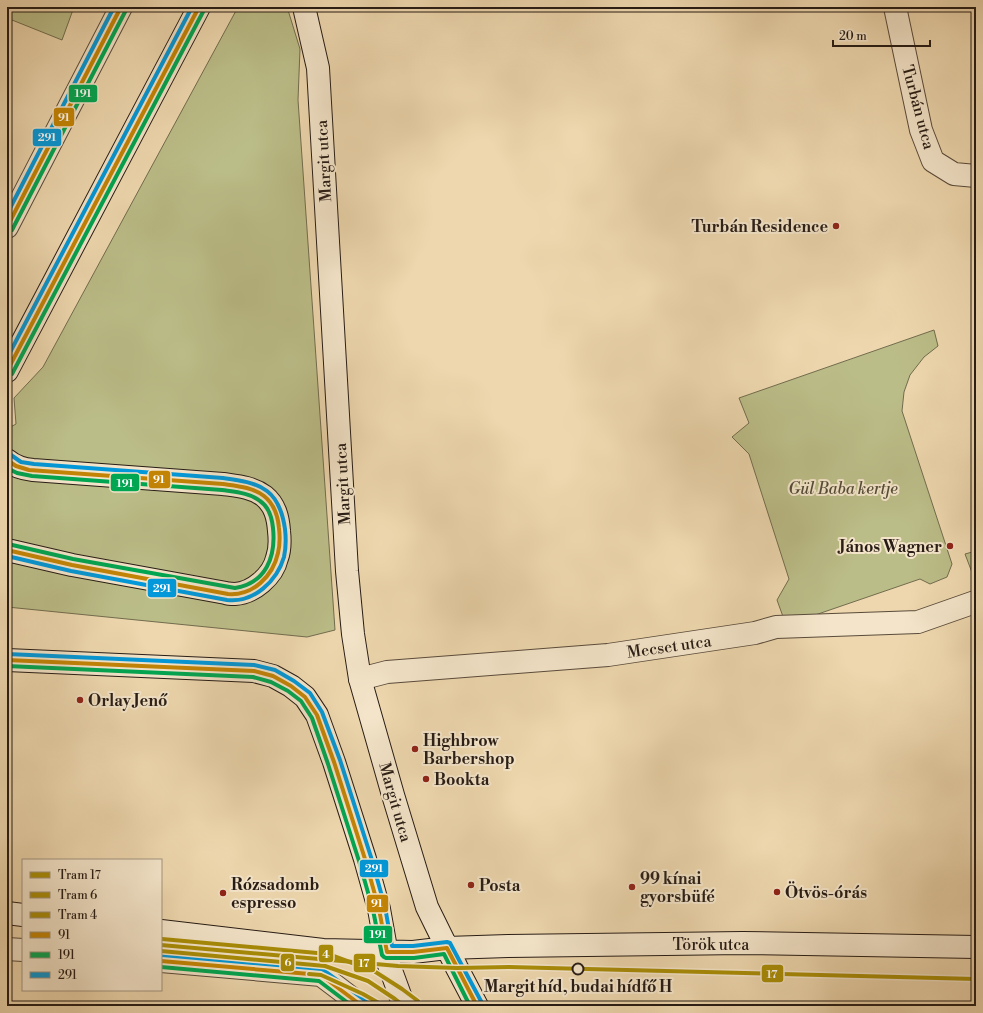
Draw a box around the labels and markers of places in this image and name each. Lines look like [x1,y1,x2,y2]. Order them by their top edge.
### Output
place label: Turbán Residence [692,217,828,237]
marker: Turbán Residence [831,221,841,231]
place label: János Wagner [837,537,942,557]
marker: János Wagner [945,541,955,551]
place label: Orlay Jenő [88,691,168,711]
marker: Orlay Jenő [75,695,85,705]
place label: Highbrow Barbershop [423,731,515,769]
marker: Highbrow Barbershop [410,744,420,754]
place label: Bookta [434,770,490,790]
marker: Bookta [421,774,431,784]
place label: 99 kínai gyorsbüfé [640,869,715,907]
place label: Rózsadomb espresso [231,875,319,913]
place label: Posta [479,876,521,896]
marker: Posta [466,880,476,890]
place label: Ötvös-órás [785,881,867,903]
marker: 99 kínai gyorsbüfé [627,882,637,892]
marker: Ötvös-órás [772,887,782,897]
marker: Rózsadomb espresso [218,888,228,898]
marker: Margit híd, budai hídfő H [571,962,585,976]
place label: Margit híd, budai hídfő H [484,977,672,997]

